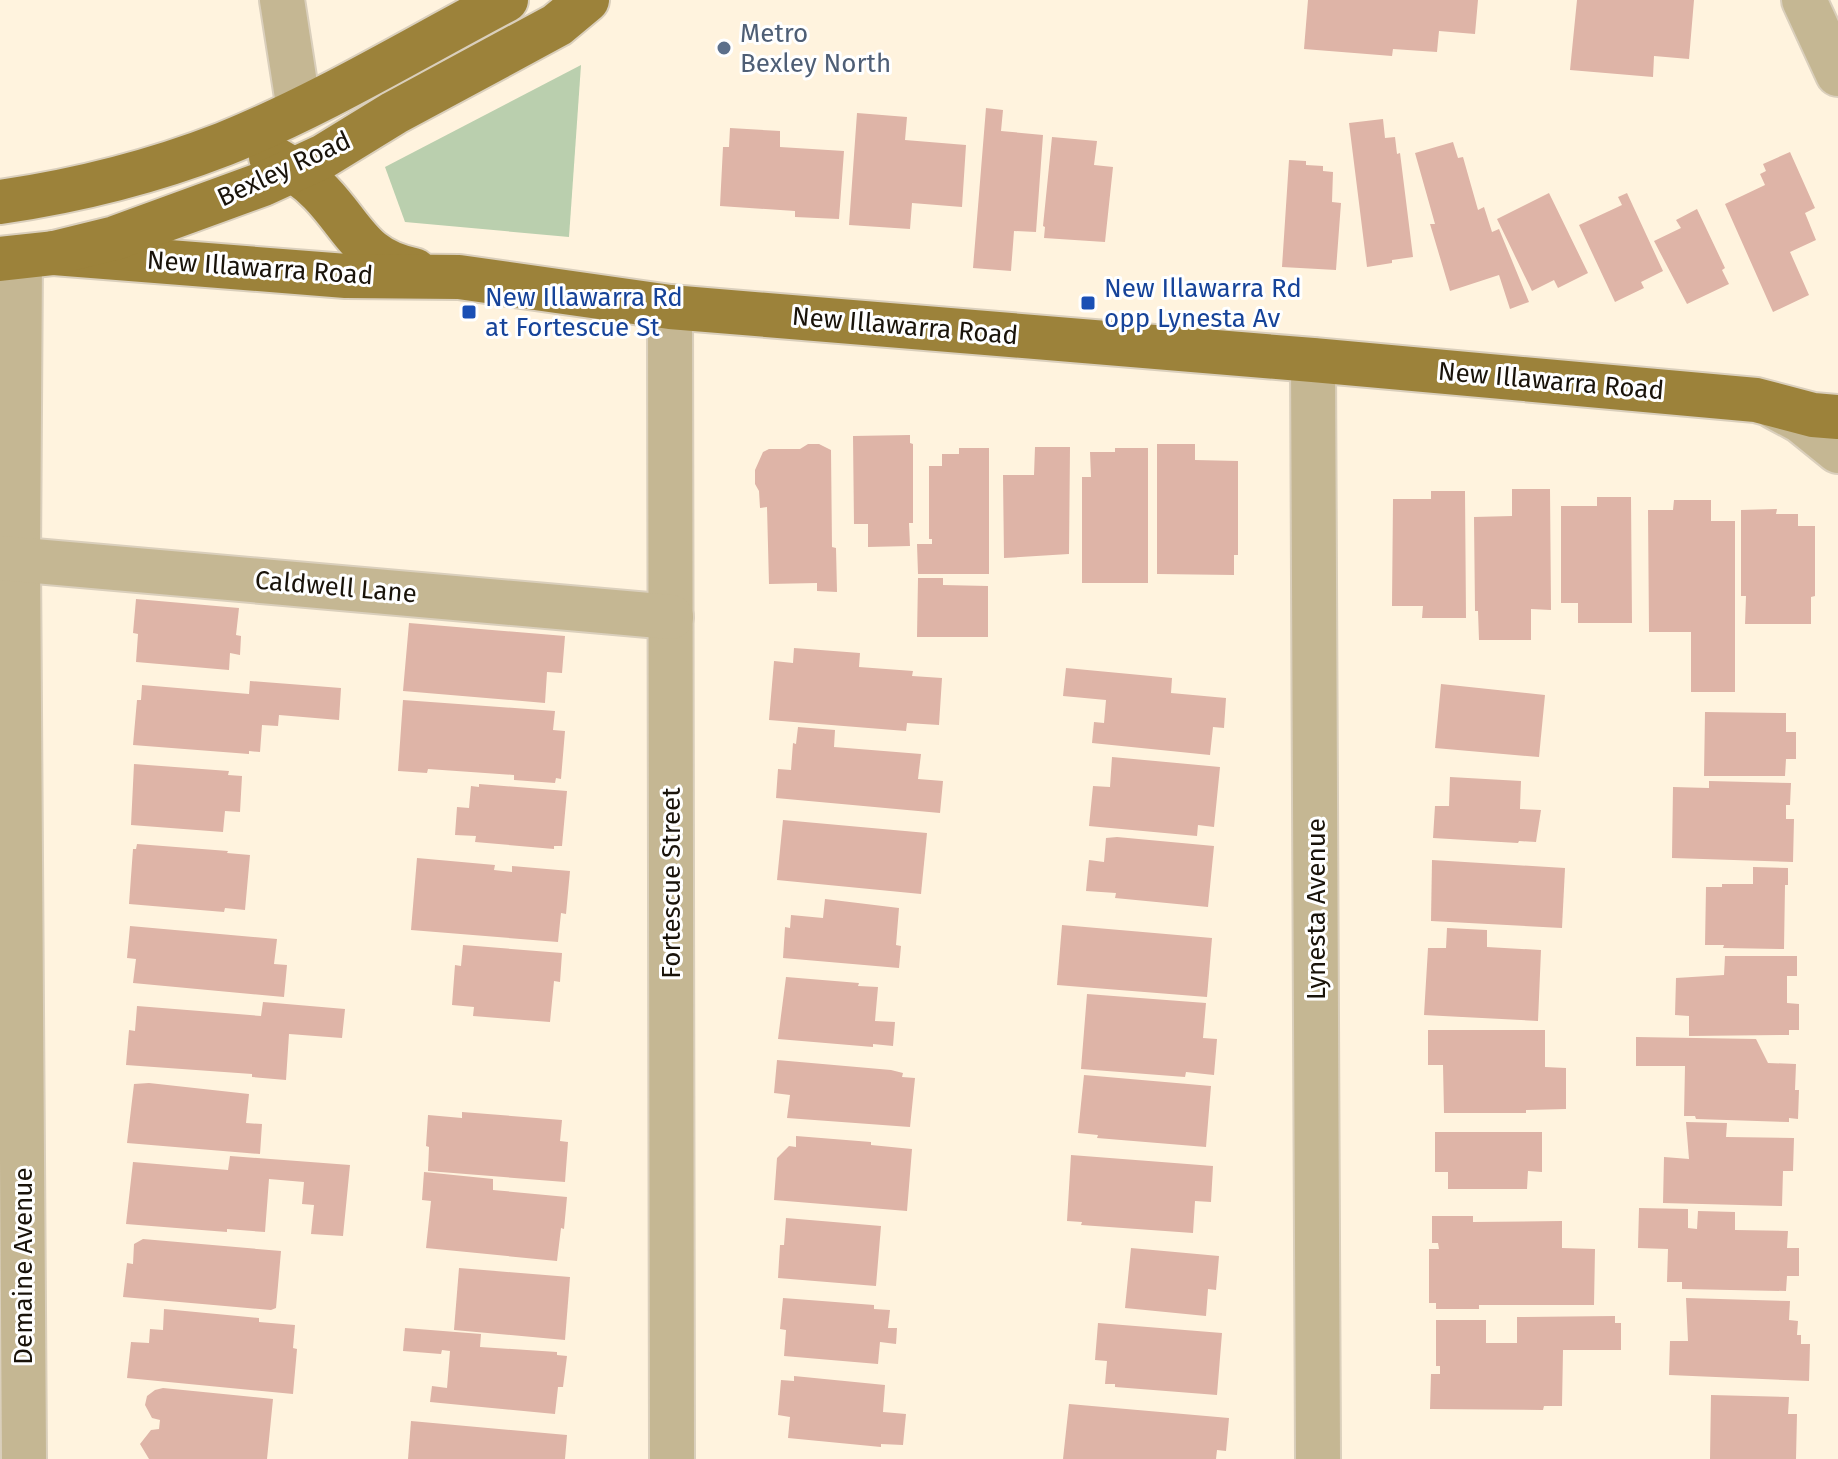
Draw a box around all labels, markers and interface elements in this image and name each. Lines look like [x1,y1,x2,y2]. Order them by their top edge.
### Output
place label: Metro Bexley North [740,18,891,79]
marker: Metro Bexley North [715,39,733,57]
street label: Bexley Road [212,125,356,213]
street label: New Illawarra Road [146,245,374,291]
place label: New Illawarra Rd opp Lynesta Av [1104,273,1302,334]
place label: New Illawarra Rd at Fortescue St [485,282,683,343]
marker: New Illawarra Rd opp Lynesta Av [1079,294,1097,312]
street label: New Illawarra Road [791,301,1019,351]
marker: New Illawarra Rd at Fortescue St [460,303,478,321]
street label: New Illawarra Road [1437,356,1665,406]
street label: Caldwell Lane [254,564,418,610]
street label: Fortescue Street [656,787,687,979]
street label: Lynesta Avenue [1301,818,1332,1000]
street label: Demaine Avenue [8,1167,39,1365]

